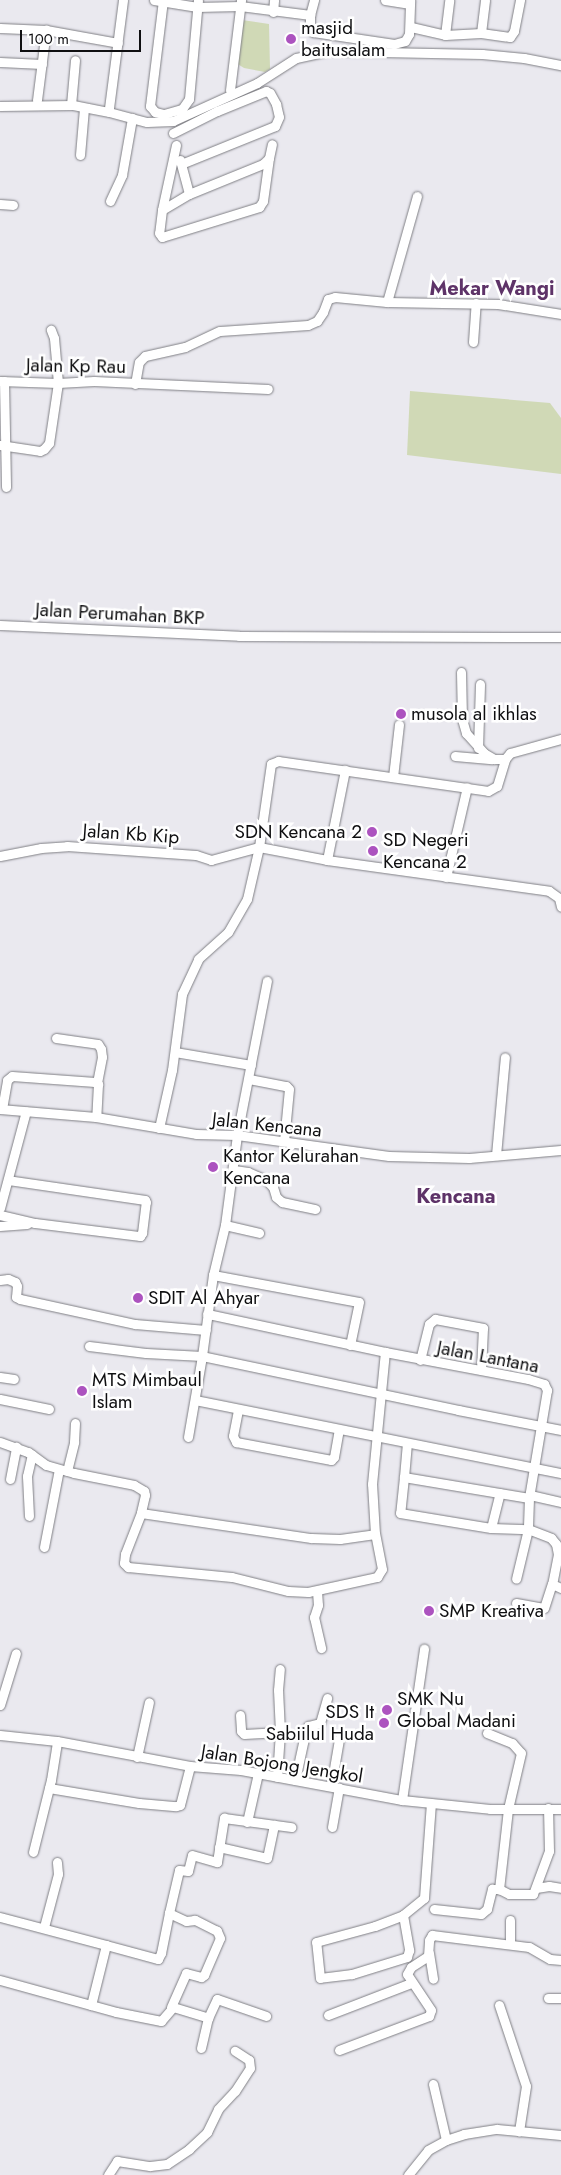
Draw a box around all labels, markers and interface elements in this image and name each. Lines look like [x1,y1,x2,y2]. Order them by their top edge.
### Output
place label: masjid baitusalam [301,17,386,61]
scale bar [22,20,144,52]
text: 100 m [28,28,69,50]
marker: masjid baitusalam [285,33,297,45]
district label: Mekar Wangi [429,276,555,300]
street label: Jalan Kp Rau [26,354,126,378]
street label: Jalan Perumahan BKP [35,598,205,630]
place label: musola al ikhlas [411,703,537,725]
marker: musola al ikhlas [395,708,407,720]
street label: Jalan Kb Kip [82,819,180,849]
place label: SDN Kencana 2 [234,821,362,843]
marker: SDN Kencana 2 [366,826,378,838]
place label: SD Negeri Kencana 2 [383,829,469,873]
marker: SD Negeri Kencana 2 [367,845,379,857]
street label: Jalan Kencana [211,1108,323,1142]
place label: Kantor Kelurahan Kencana [223,1145,359,1189]
marker: Kantor Kelurahan Kencana [207,1161,219,1173]
district label: Kencana [416,1184,496,1208]
place label: SDIT Al Ahyar [148,1287,260,1309]
marker: SDIT Al Ahyar [132,1292,144,1304]
street label: Jalan Lantana [435,1336,541,1378]
place label: MTS Mimbaul Islam [92,1369,202,1413]
marker: MTS Mimbaul Islam [76,1385,88,1397]
place label: SMP Kreativa [439,1600,544,1622]
marker: SMP Kreativa [423,1605,435,1617]
place label: SMK Nu Global Madani [397,1688,516,1732]
place label: SDS It Sabiilul Huda [266,1701,374,1745]
marker: SMK Nu Global Madani [381,1704,393,1716]
marker: SDS It Sabiilul Huda [378,1717,390,1729]
street label: Jalan Bojong Jengkol [199,1740,365,1788]

